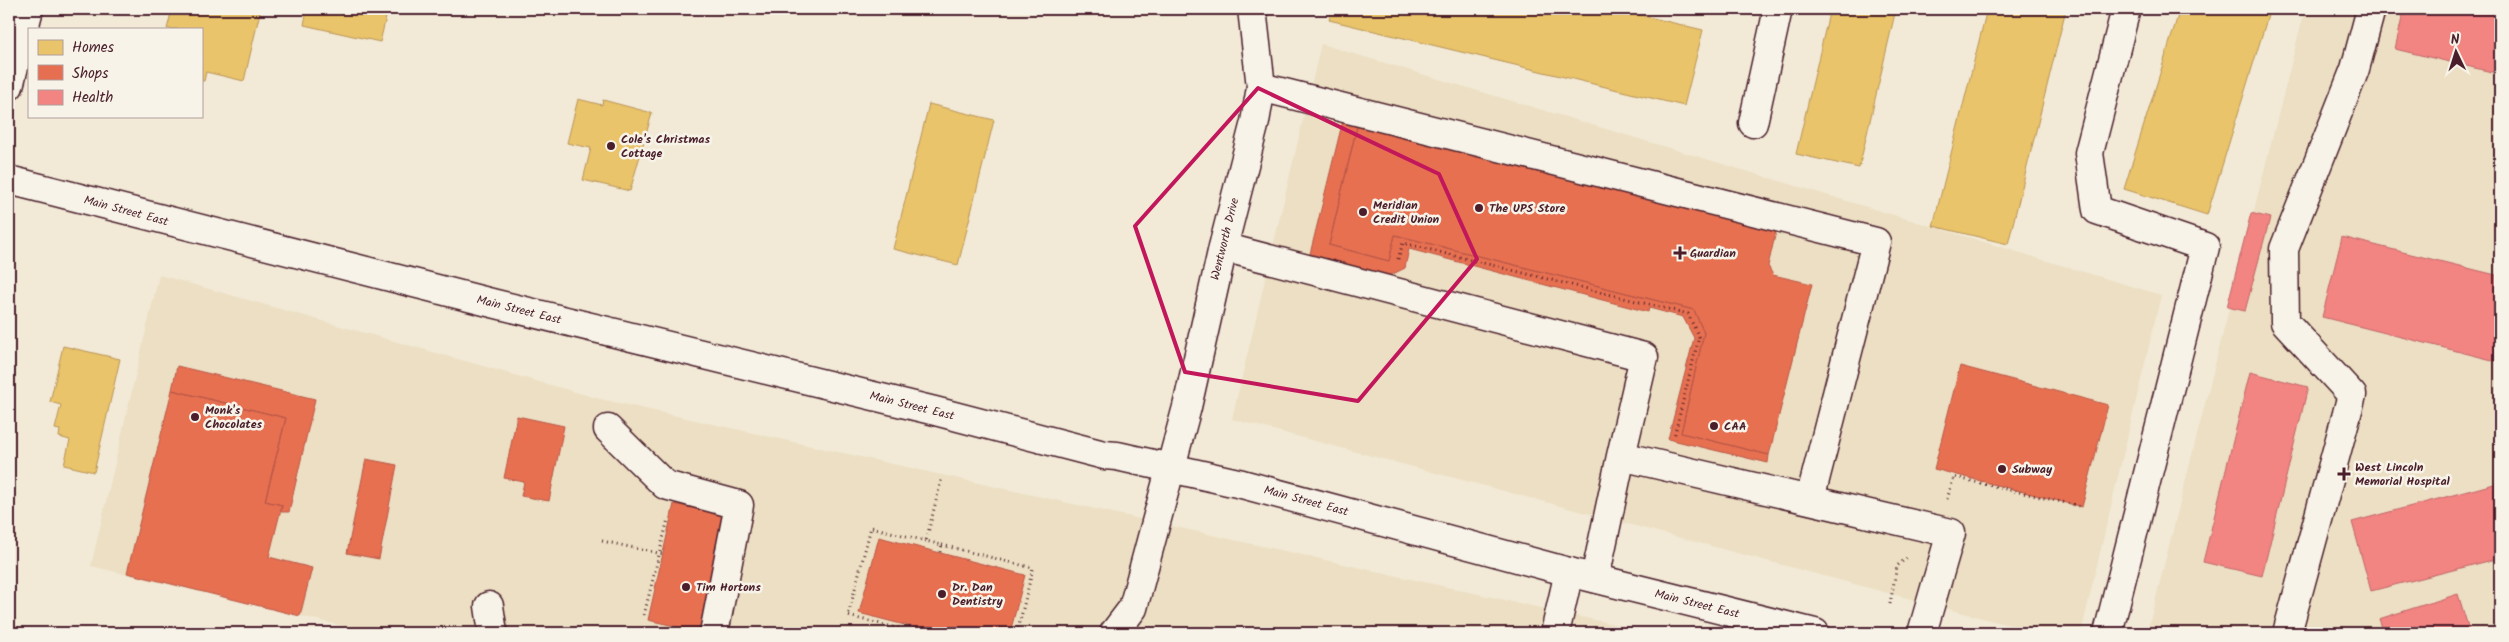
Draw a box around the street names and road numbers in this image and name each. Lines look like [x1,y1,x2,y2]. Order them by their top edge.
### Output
street label: Main Street East [82,191,171,232]
street label: Wentworth Drive [1206,195,1245,282]
street label: Main Street East [475,290,564,330]
street label: Main Street East [868,386,957,426]
street label: Main Street East [1262,481,1351,522]
street label: Main Street East [1653,584,1742,624]

